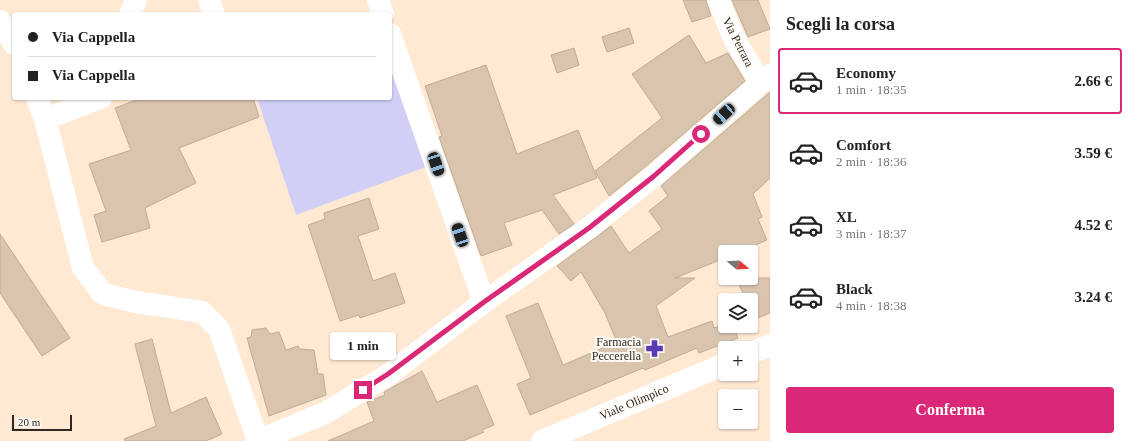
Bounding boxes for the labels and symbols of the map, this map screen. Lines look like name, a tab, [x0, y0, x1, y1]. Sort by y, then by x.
street label: Via Petrara	[720, 15, 757, 70]
car	[711, 102, 737, 126]
route start	[692, 125, 710, 143]
car	[426, 151, 446, 177]
car	[450, 222, 470, 248]
north arrow	[718, 245, 758, 285]
callout: 1 min	[330, 332, 396, 360]
place label: Farmacia Peccerella	[592, 335, 642, 363]
pharmacy icon: Farmacia Peccerella	[644, 339, 664, 359]
route end	[354, 381, 372, 399]
street label: Viale Olimpico	[597, 381, 671, 423]
scale bar	[12, 413, 72, 432]

